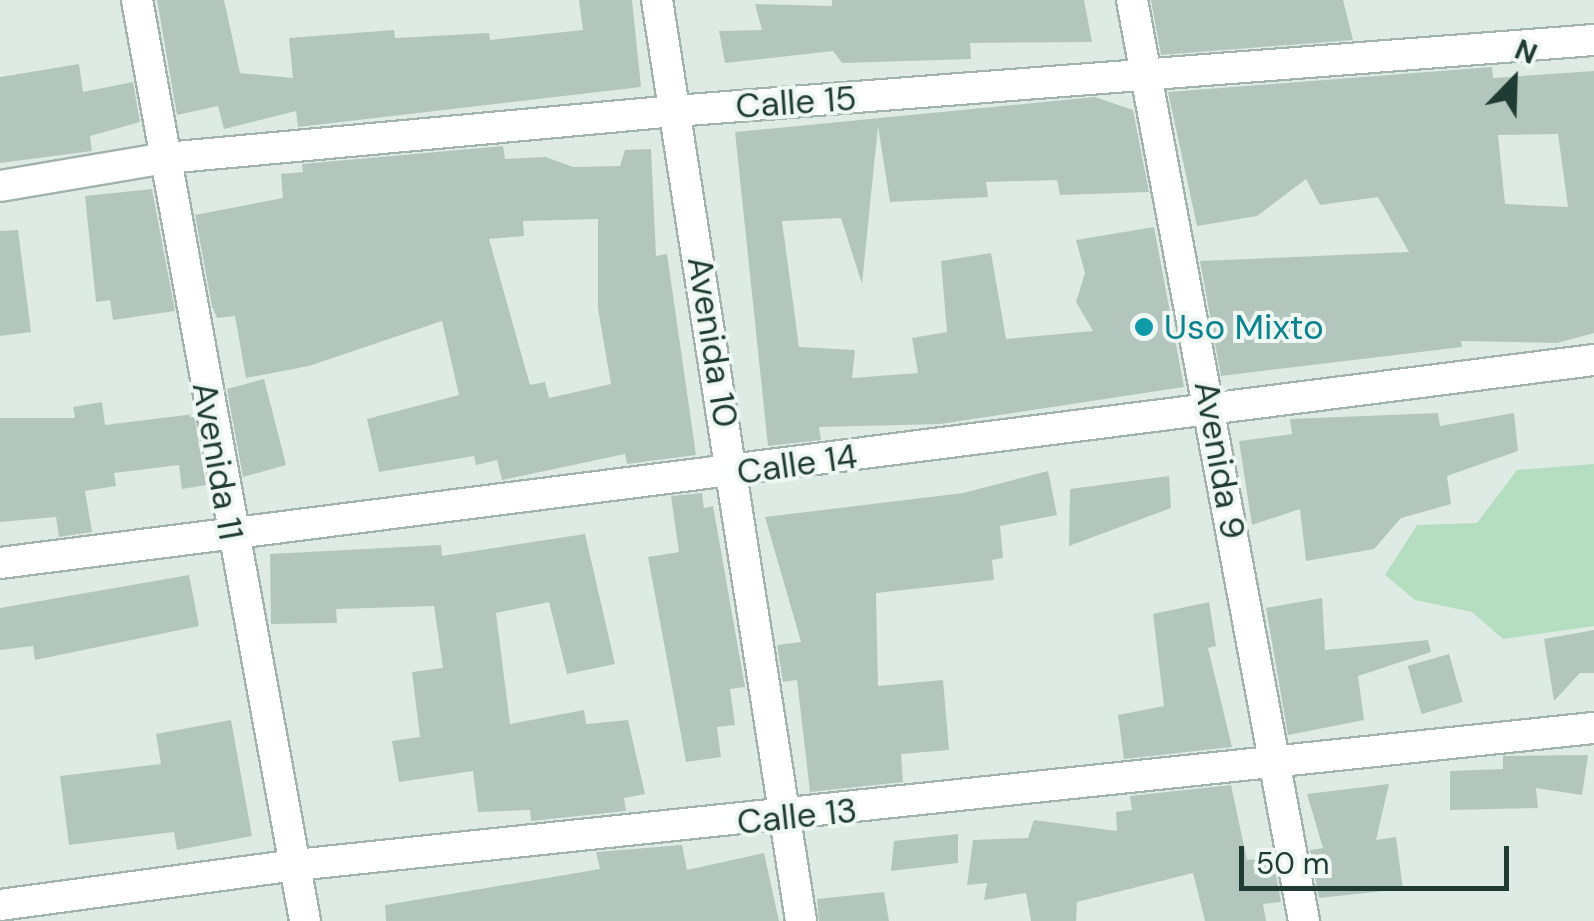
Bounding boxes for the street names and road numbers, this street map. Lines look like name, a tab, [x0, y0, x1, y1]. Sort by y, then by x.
street label: Calle 15	[734, 77, 858, 127]
street label: Avenida 10	[679, 254, 747, 430]
street label: Avenida 9	[1185, 378, 1255, 542]
street label: Avenida 11	[183, 379, 253, 543]
street label: Calle 14	[734, 435, 860, 493]
street label: Calle 13	[735, 789, 859, 843]

